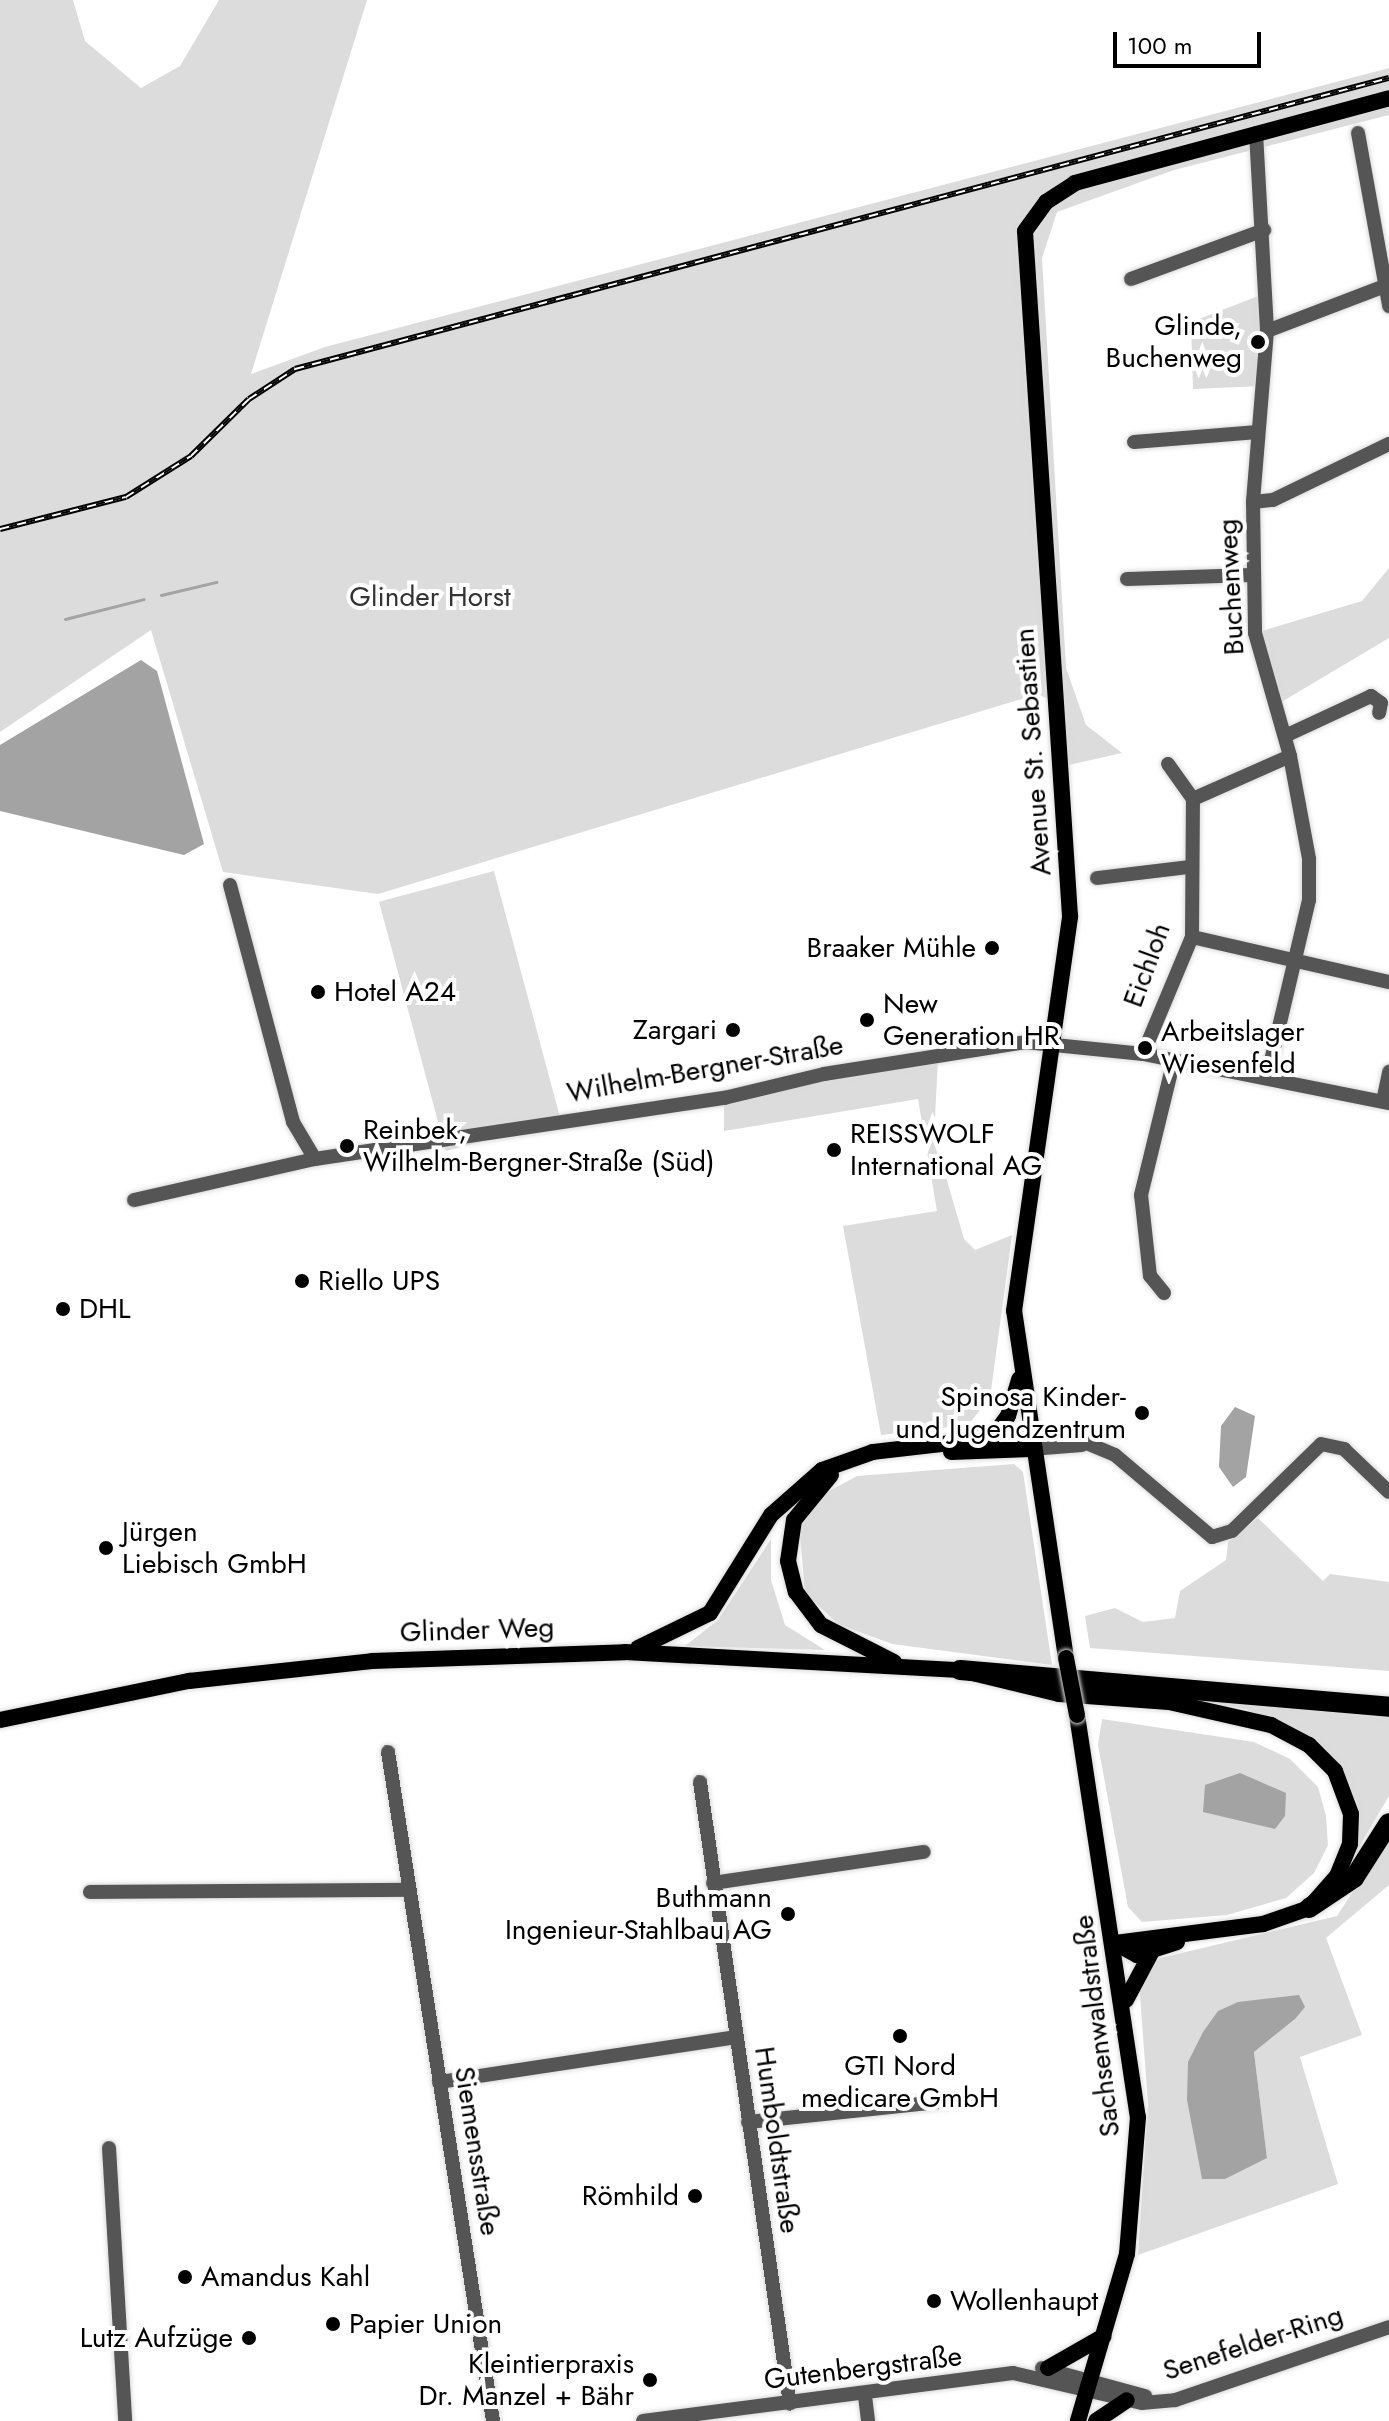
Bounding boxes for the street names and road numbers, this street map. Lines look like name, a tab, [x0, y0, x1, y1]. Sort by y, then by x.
street label: Buchenweg	[1211, 518, 1251, 656]
street label: Avenue St. Sebastien	[1008, 627, 1058, 877]
street label: Eichloh	[1116, 918, 1178, 1012]
street label: Wilhelm-Bergner-Straße	[564, 1028, 846, 1110]
street label: Glinder Weg	[399, 1611, 555, 1649]
street label: Sachsenwaldstraße	[1067, 1913, 1127, 2139]
street label: Humboldtstraße	[747, 2044, 807, 2236]
street label: Siemensstraße	[447, 2064, 507, 2238]
street label: Senefelder-Ring	[1159, 2298, 1347, 2388]
street label: Gutenbergstraße	[762, 2339, 964, 2397]

